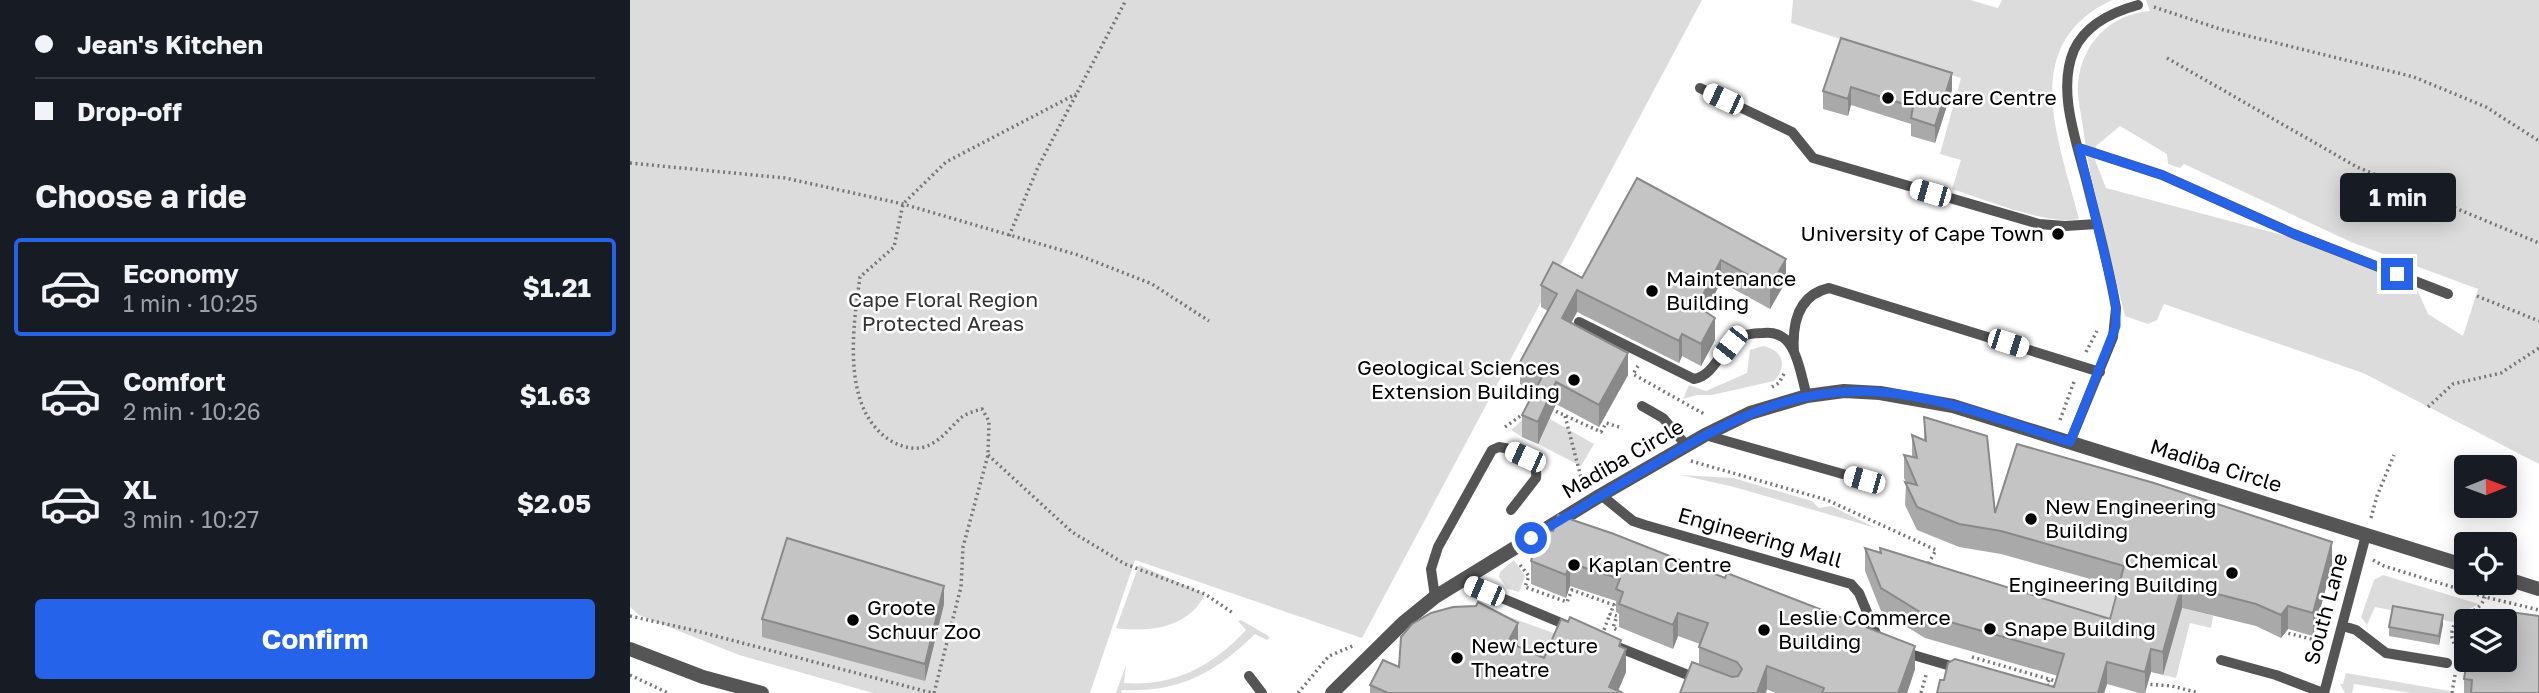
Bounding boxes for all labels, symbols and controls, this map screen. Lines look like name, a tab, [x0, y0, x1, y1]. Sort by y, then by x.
text: Jean's Kitchen	[77, 29, 263, 60]
car	[1700, 81, 1747, 117]
place label: Educare Centre	[1902, 84, 2057, 110]
marker: Educare Centre	[1880, 90, 1896, 106]
text: Drop-off	[77, 96, 182, 127]
callout: 1 min	[2339, 173, 2455, 222]
text: Choose a ride	[35, 177, 247, 215]
car	[1907, 177, 1954, 209]
text: 1 min	[2369, 183, 2427, 211]
place label: University of Cape Town	[1801, 220, 2044, 246]
marker: University of Cape Town	[2050, 226, 2066, 242]
icon: car	[39, 256, 102, 319]
text: Economy	[123, 258, 239, 289]
route end	[2381, 258, 2413, 290]
place label: Maintenance Building	[1666, 265, 1796, 315]
text: $1.21	[523, 272, 591, 303]
marker: Maintenance Building	[1644, 283, 1660, 299]
park label: Cape Floral Region Protected Areas	[848, 286, 1038, 336]
text: 1 min · 10:25	[123, 289, 258, 317]
car	[1709, 322, 1752, 368]
car	[1985, 327, 2032, 359]
place label: Geological Sciences Extension Building	[1357, 354, 1560, 404]
icon: car	[39, 364, 102, 427]
text: Comfort	[123, 366, 226, 397]
marker: Geological Sciences Extension Building	[1566, 372, 1582, 388]
text: $1.63	[519, 380, 591, 411]
text: 2 min · 10:26	[123, 397, 261, 425]
street label: Madiba Circle	[1557, 413, 1688, 504]
street label: Madiba Circle	[2147, 433, 2285, 497]
car	[1502, 439, 1549, 475]
north arrow	[2454, 455, 2516, 518]
map controls	[2454, 455, 2517, 672]
car	[1841, 464, 1888, 496]
icon: car	[39, 472, 102, 535]
text: XL	[123, 474, 157, 505]
text: $2.05	[517, 488, 591, 519]
place label: New Engineering Building	[2045, 493, 2216, 543]
street label: Engineering Mall	[1675, 501, 1845, 573]
text: 3 min · 10:27	[123, 505, 259, 533]
marker: New Engineering Building	[2023, 511, 2039, 527]
route start	[1515, 522, 1547, 554]
button: locate	[2454, 532, 2517, 595]
place label: Chemical Engineering Building	[2008, 547, 2218, 597]
street label: South Lane	[2298, 550, 2352, 667]
place label: Kaplan Centre	[1588, 551, 1732, 577]
marker: Kaplan Centre	[1566, 557, 1582, 573]
marker: Chemical Engineering Building	[2224, 565, 2240, 581]
car	[1461, 573, 1508, 609]
place label: Groote Schuur Zoo	[867, 594, 981, 644]
button: Confirm	[35, 599, 595, 679]
place label: Leslie Commerce Building	[1778, 604, 1951, 654]
button: layers	[2454, 609, 2517, 672]
marker: Groote Schuur Zoo	[845, 612, 861, 628]
place label: Snape Building	[2004, 615, 2156, 641]
marker: Snape Building	[1982, 621, 1998, 637]
marker: Leslie Commerce Building	[1756, 622, 1772, 638]
place label: New Lecture Theatre	[1471, 632, 1598, 682]
marker: New Lecture Theatre	[1449, 650, 1465, 666]

